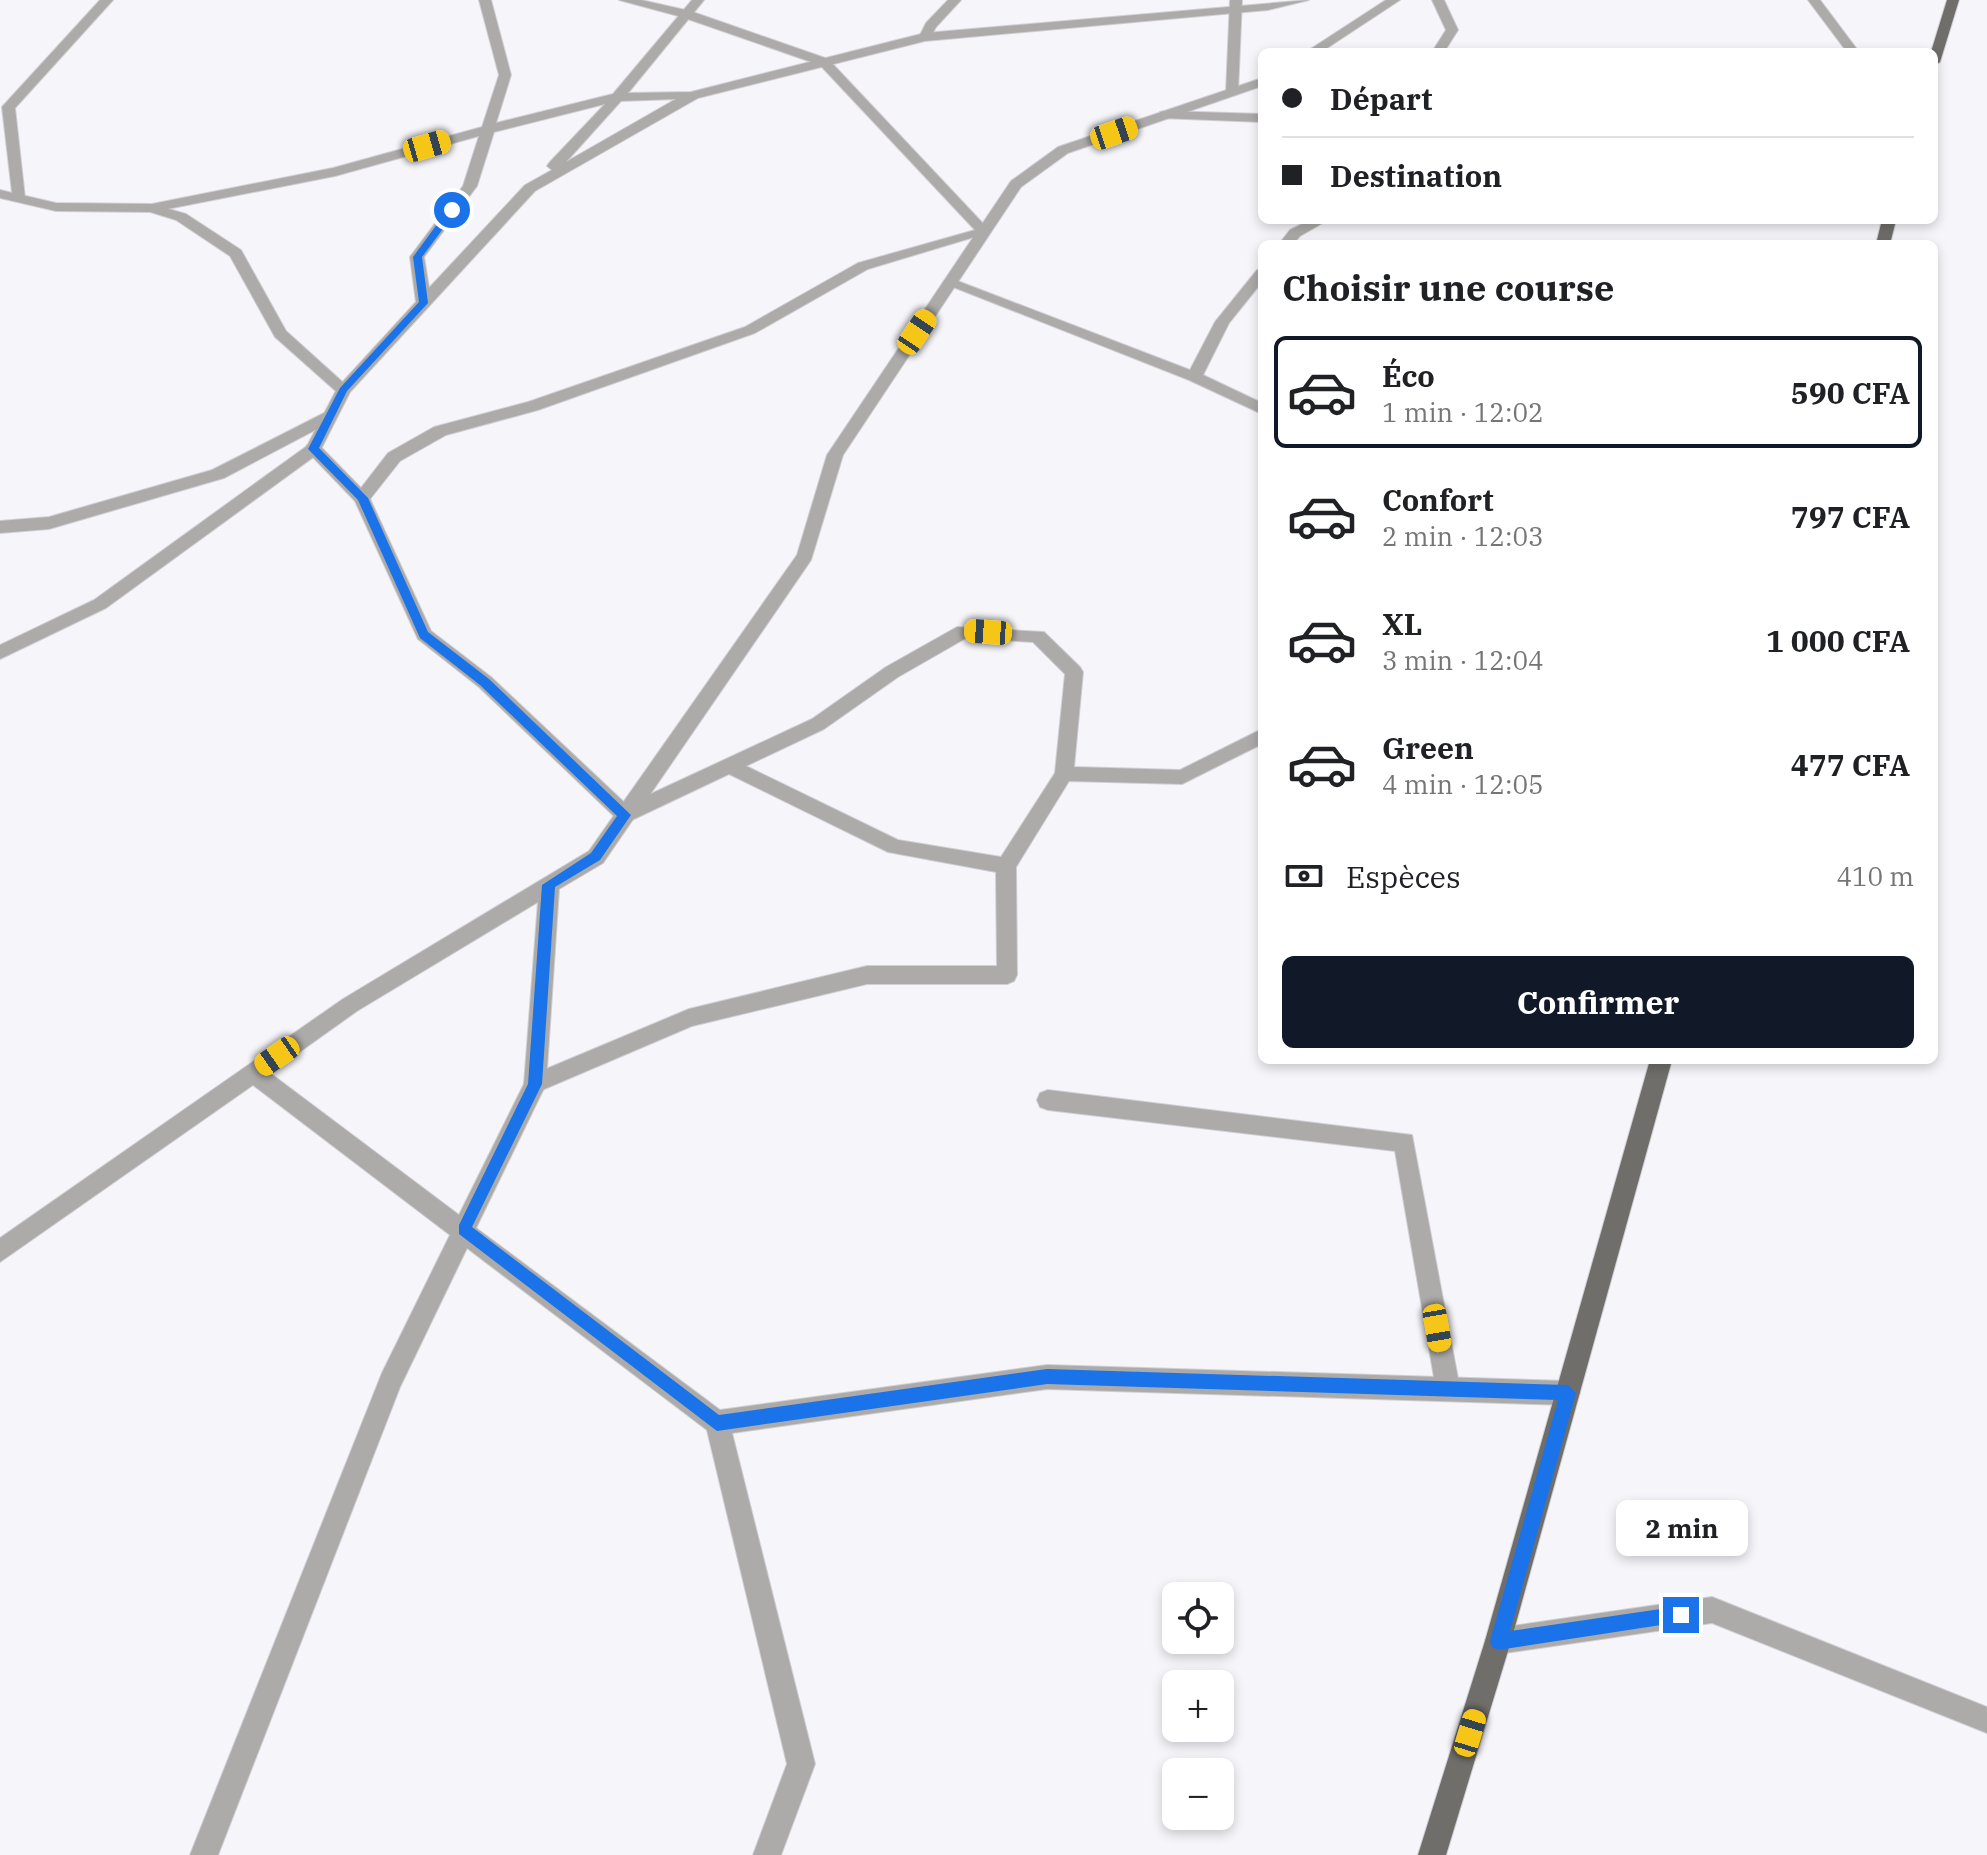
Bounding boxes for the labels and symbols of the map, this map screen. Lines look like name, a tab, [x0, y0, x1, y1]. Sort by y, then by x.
car	[1087, 114, 1141, 152]
car	[401, 128, 453, 164]
route start	[434, 192, 470, 228]
car	[894, 305, 940, 359]
car	[963, 618, 1013, 646]
car	[250, 1032, 304, 1080]
car	[1421, 1302, 1453, 1354]
callout: 2 min	[1615, 1499, 1747, 1555]
route end	[1663, 1597, 1699, 1633]
car	[1452, 1707, 1488, 1759]

